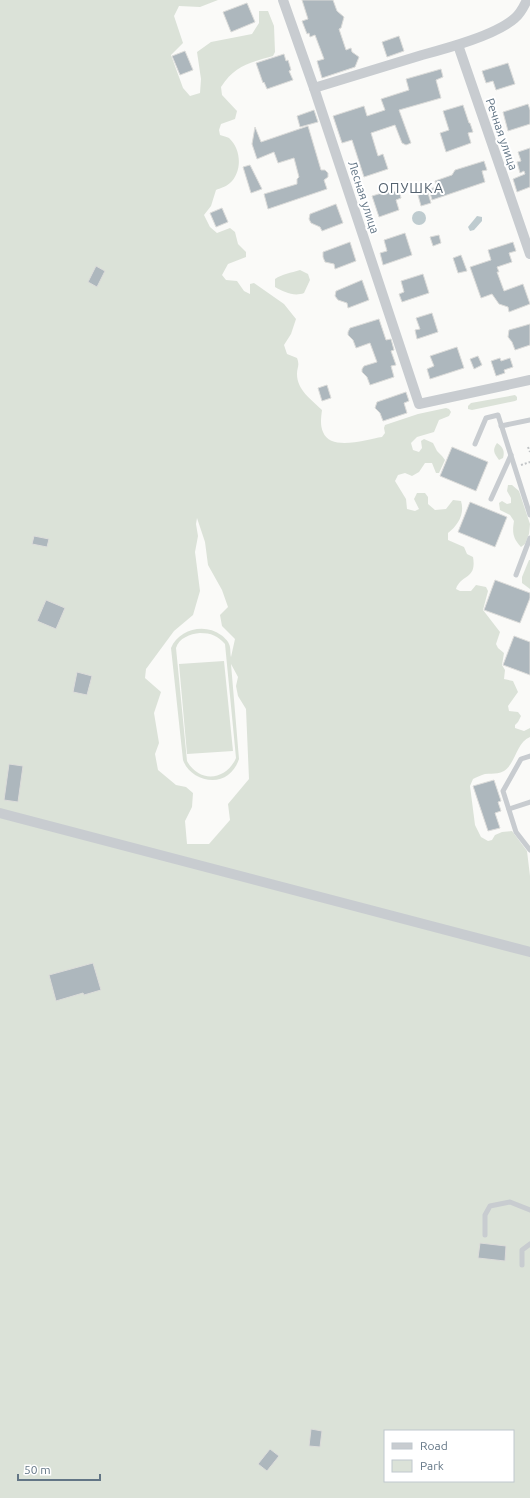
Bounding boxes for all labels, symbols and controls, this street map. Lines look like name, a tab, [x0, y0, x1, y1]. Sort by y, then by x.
street label: Речная улица	[484, 96, 520, 172]
street label: Лесная улица	[346, 159, 382, 235]
district label: ОПУШКА	[378, 180, 444, 196]
legend	[384, 1430, 514, 1482]
text: Road	[420, 1439, 448, 1452]
scale bar	[18, 1456, 100, 1482]
text: Park	[420, 1459, 444, 1472]
text: 50 m	[24, 1463, 51, 1476]

